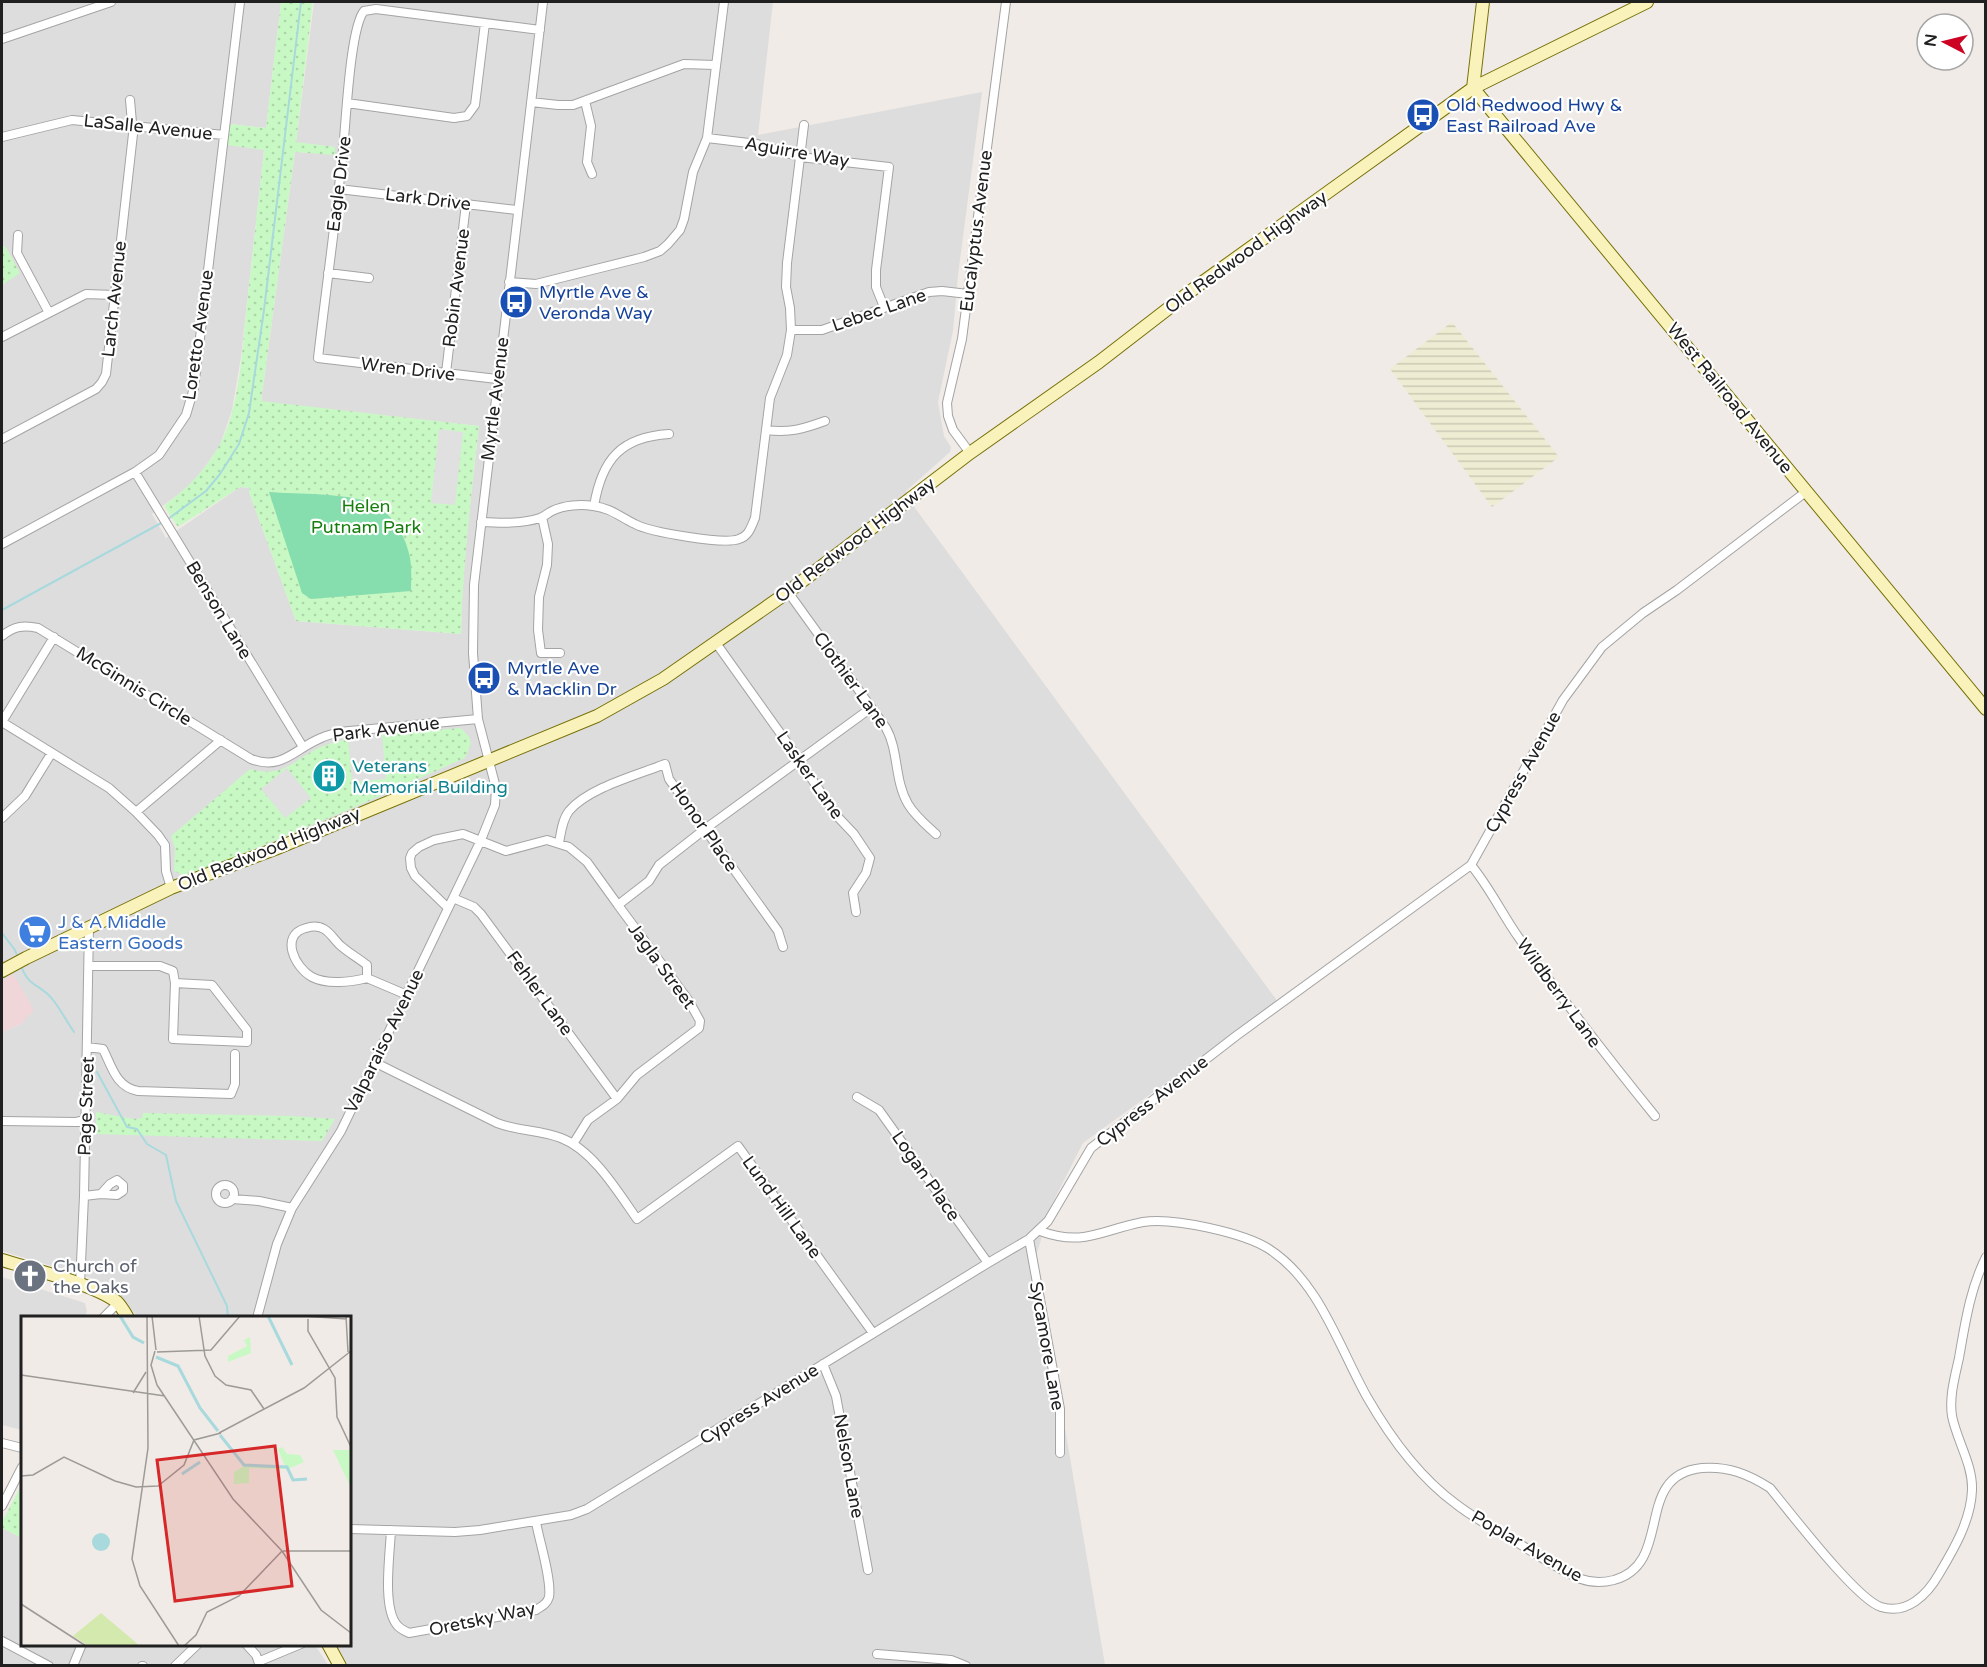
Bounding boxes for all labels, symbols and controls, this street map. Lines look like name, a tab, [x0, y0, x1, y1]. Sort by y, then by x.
north arrow	[1915, 12, 1975, 72]
text: N	[1920, 33, 1942, 48]
place label: Old Redwood Hwy & East Railroad Ave	[1446, 94, 1623, 137]
bus stop icon: Old Redwood Hwy & East Railroad Ave	[1405, 97, 1441, 133]
street label: LaSalle Avenue	[82, 109, 214, 145]
street label: Aguirre Way	[743, 132, 851, 172]
street label: Eagle Drive	[322, 135, 356, 233]
street label: Eucalyptus Avenue	[955, 149, 997, 313]
street label: Lark Drive	[384, 183, 472, 215]
street label: Old Redwood Highway	[1161, 186, 1332, 318]
street label: Robin Avenue	[438, 227, 474, 349]
street label: Larch Avenue	[97, 240, 131, 358]
street label: Loretto Avenue	[178, 268, 218, 402]
place label: Myrtle Ave & Veronda Way	[539, 281, 653, 324]
bus stop icon: Myrtle Ave & Veronda Way	[498, 284, 534, 320]
street label: Lebec Lane	[829, 284, 929, 336]
street label: West Railroad Avenue	[1662, 318, 1798, 478]
street label: Myrtle Avenue	[476, 336, 514, 462]
street label: Wren Drive	[360, 352, 456, 386]
street label: Old Redwood Highway	[770, 472, 940, 608]
park label: Helen Putnam Park	[311, 495, 421, 538]
street label: Benson Lane	[181, 557, 257, 663]
street label: Clothier Lane	[809, 628, 893, 732]
street label: McGinnis Circle	[72, 642, 196, 730]
place label: Myrtle Ave & Macklin Dr	[507, 657, 617, 700]
bus stop icon: Myrtle Ave & Macklin Dr	[466, 660, 502, 696]
street label: Cypress Avenue	[1480, 707, 1566, 837]
street label: Park Avenue	[331, 712, 441, 746]
street label: Lasker Lane	[772, 727, 848, 823]
place label: Veterans Memorial Building	[352, 755, 508, 798]
building icon: Veterans Memorial Building	[311, 758, 347, 794]
street label: Honor Place	[665, 778, 743, 876]
street label: Old Redwood Highway	[174, 802, 364, 896]
place label: J & A Middle Eastern Goods	[58, 911, 183, 954]
supermarket icon: J & A Middle Eastern Goods	[17, 914, 53, 950]
street label: Jagla Street	[624, 919, 701, 1013]
street label: Wildberry Lane	[1512, 934, 1606, 1052]
street label: Fehler Lane	[502, 946, 578, 1040]
street label: Valparaiso Avenue	[340, 965, 428, 1117]
street label: Cypress Avenue	[1092, 1051, 1212, 1151]
street label: Page Street	[73, 1056, 99, 1156]
street label: Logan Place	[887, 1127, 965, 1225]
street label: Lund Hill Lane	[737, 1151, 827, 1263]
place label: Church of the Oaks	[53, 1255, 137, 1298]
church icon: Church of the Oaks	[12, 1258, 48, 1294]
street label: Sycamore Lane	[1025, 1280, 1069, 1412]
inset map	[21, 1316, 351, 1646]
street label: Cypress Avenue	[696, 1359, 822, 1449]
street label: Nelson Lane	[829, 1412, 869, 1520]
street label: Poplar Avenue	[1467, 1505, 1587, 1587]
street label: Oretsky Way	[427, 1597, 537, 1641]

